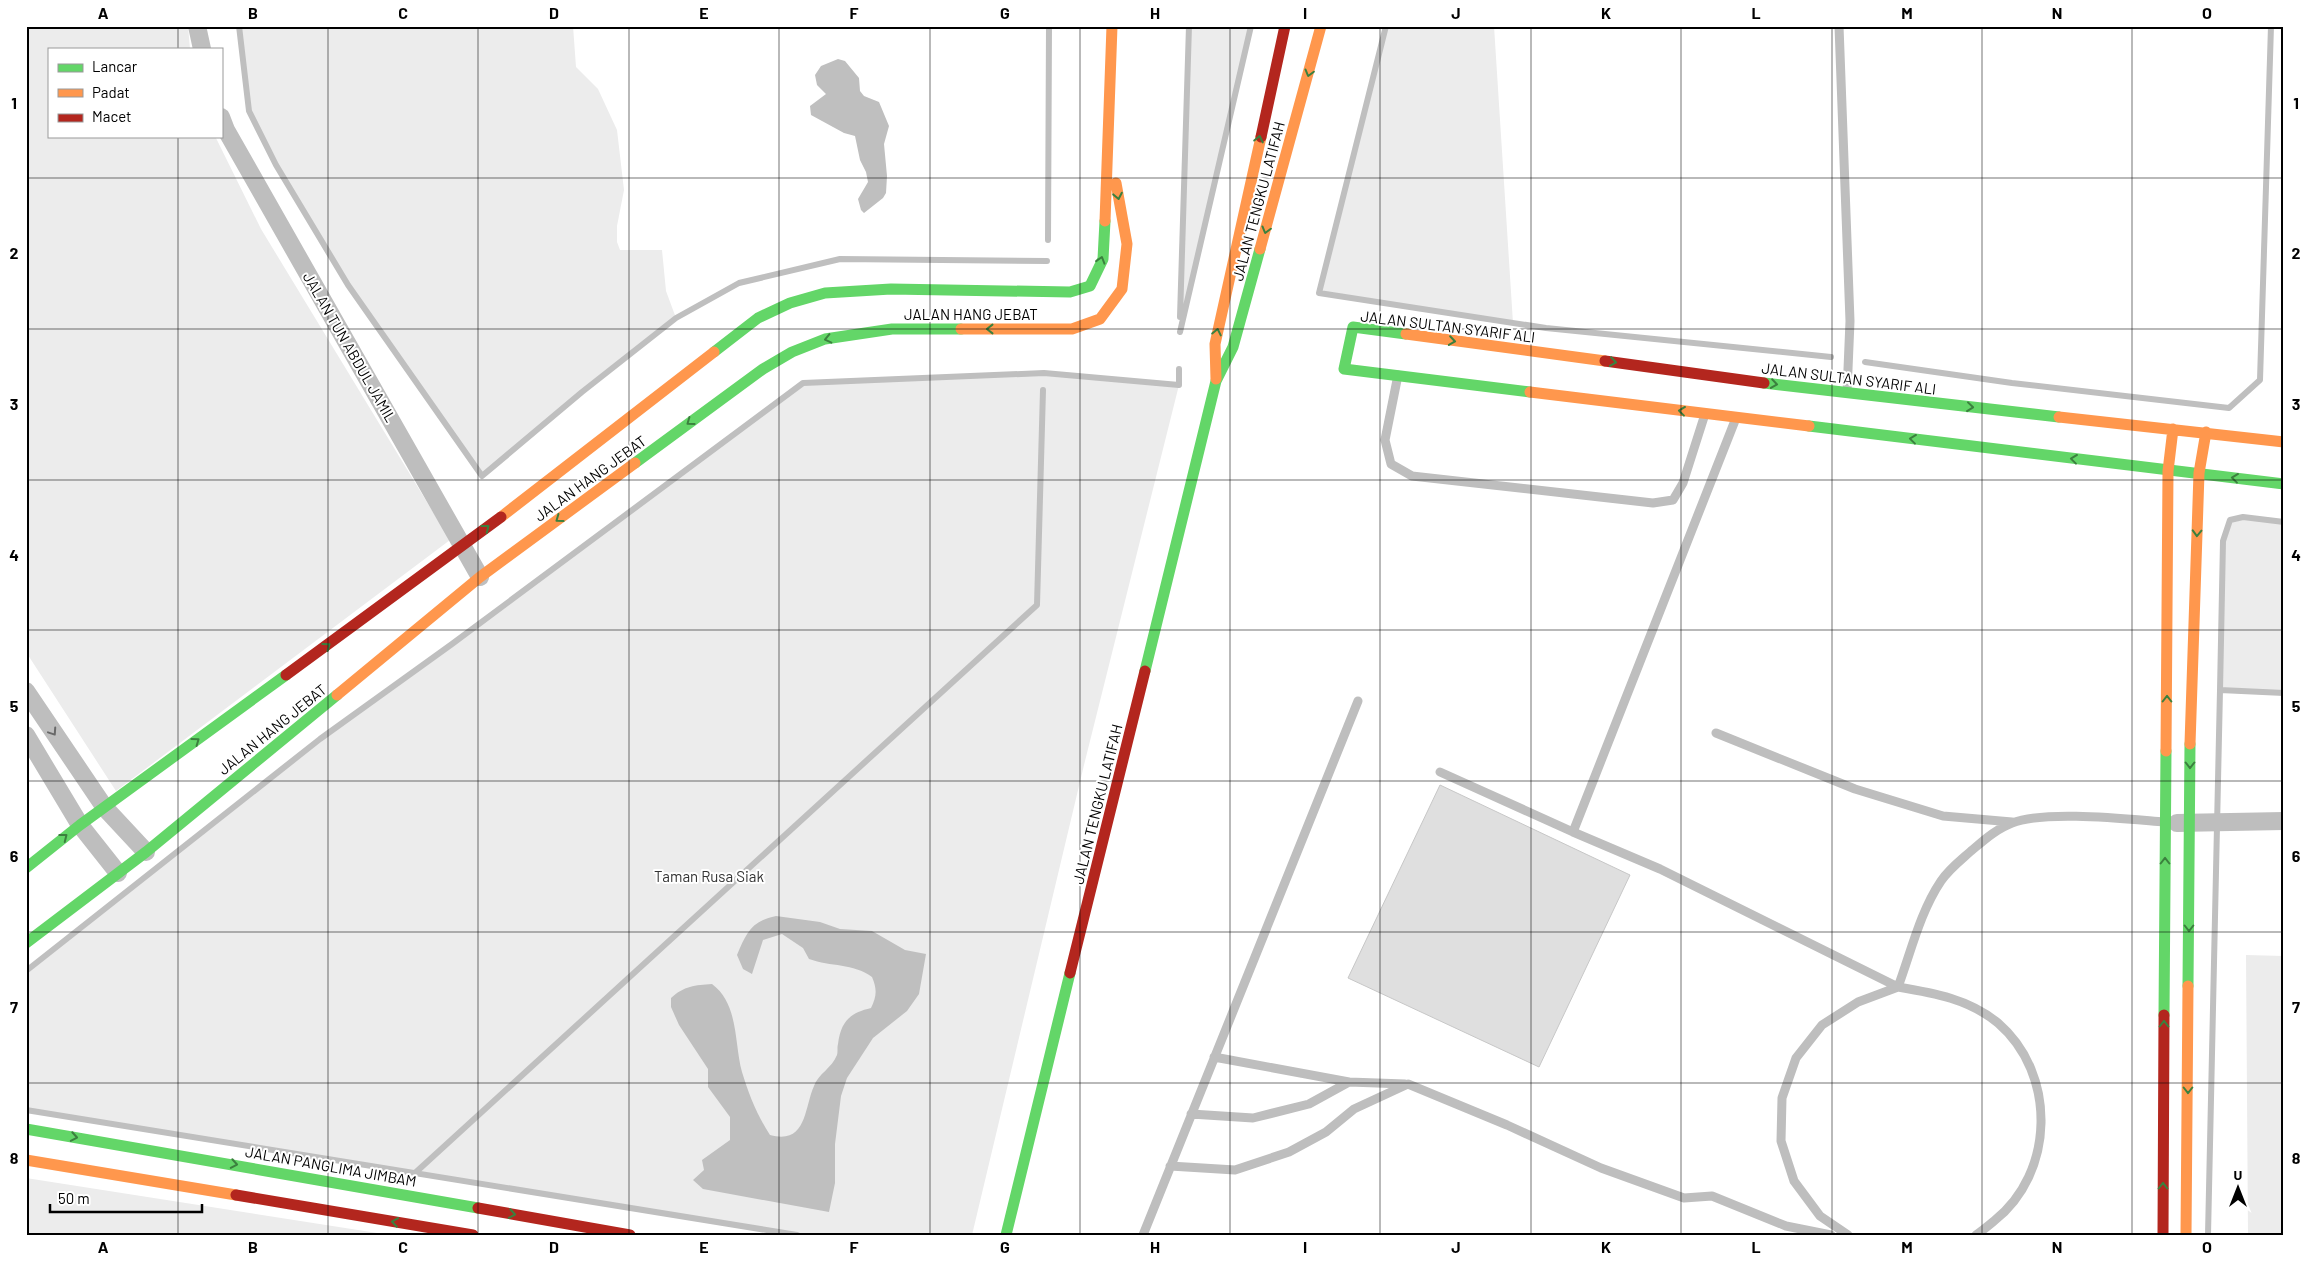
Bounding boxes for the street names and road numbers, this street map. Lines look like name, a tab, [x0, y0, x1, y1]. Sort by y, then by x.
street label: JALAN TENGKU LATIFAH	[1228, 119, 1288, 283]
street label: JALAN TUN ABDUL JAMIL	[300, 269, 400, 425]
street label: JALAN HANG JEBAT	[904, 305, 1038, 323]
street label: JALAN SULTAN SYARIF ALI	[1360, 306, 1536, 346]
street label: JALAN SULTAN SYARIF ALI	[1761, 358, 1937, 398]
street label: JALAN HANG JEBAT	[531, 431, 649, 525]
street label: JALAN HANG JEBAT	[214, 680, 330, 778]
street label: JALAN TENGKU LATIFAH	[1068, 722, 1126, 886]
street label: JALAN PANGLIMA JIMBAM	[244, 1142, 418, 1190]

